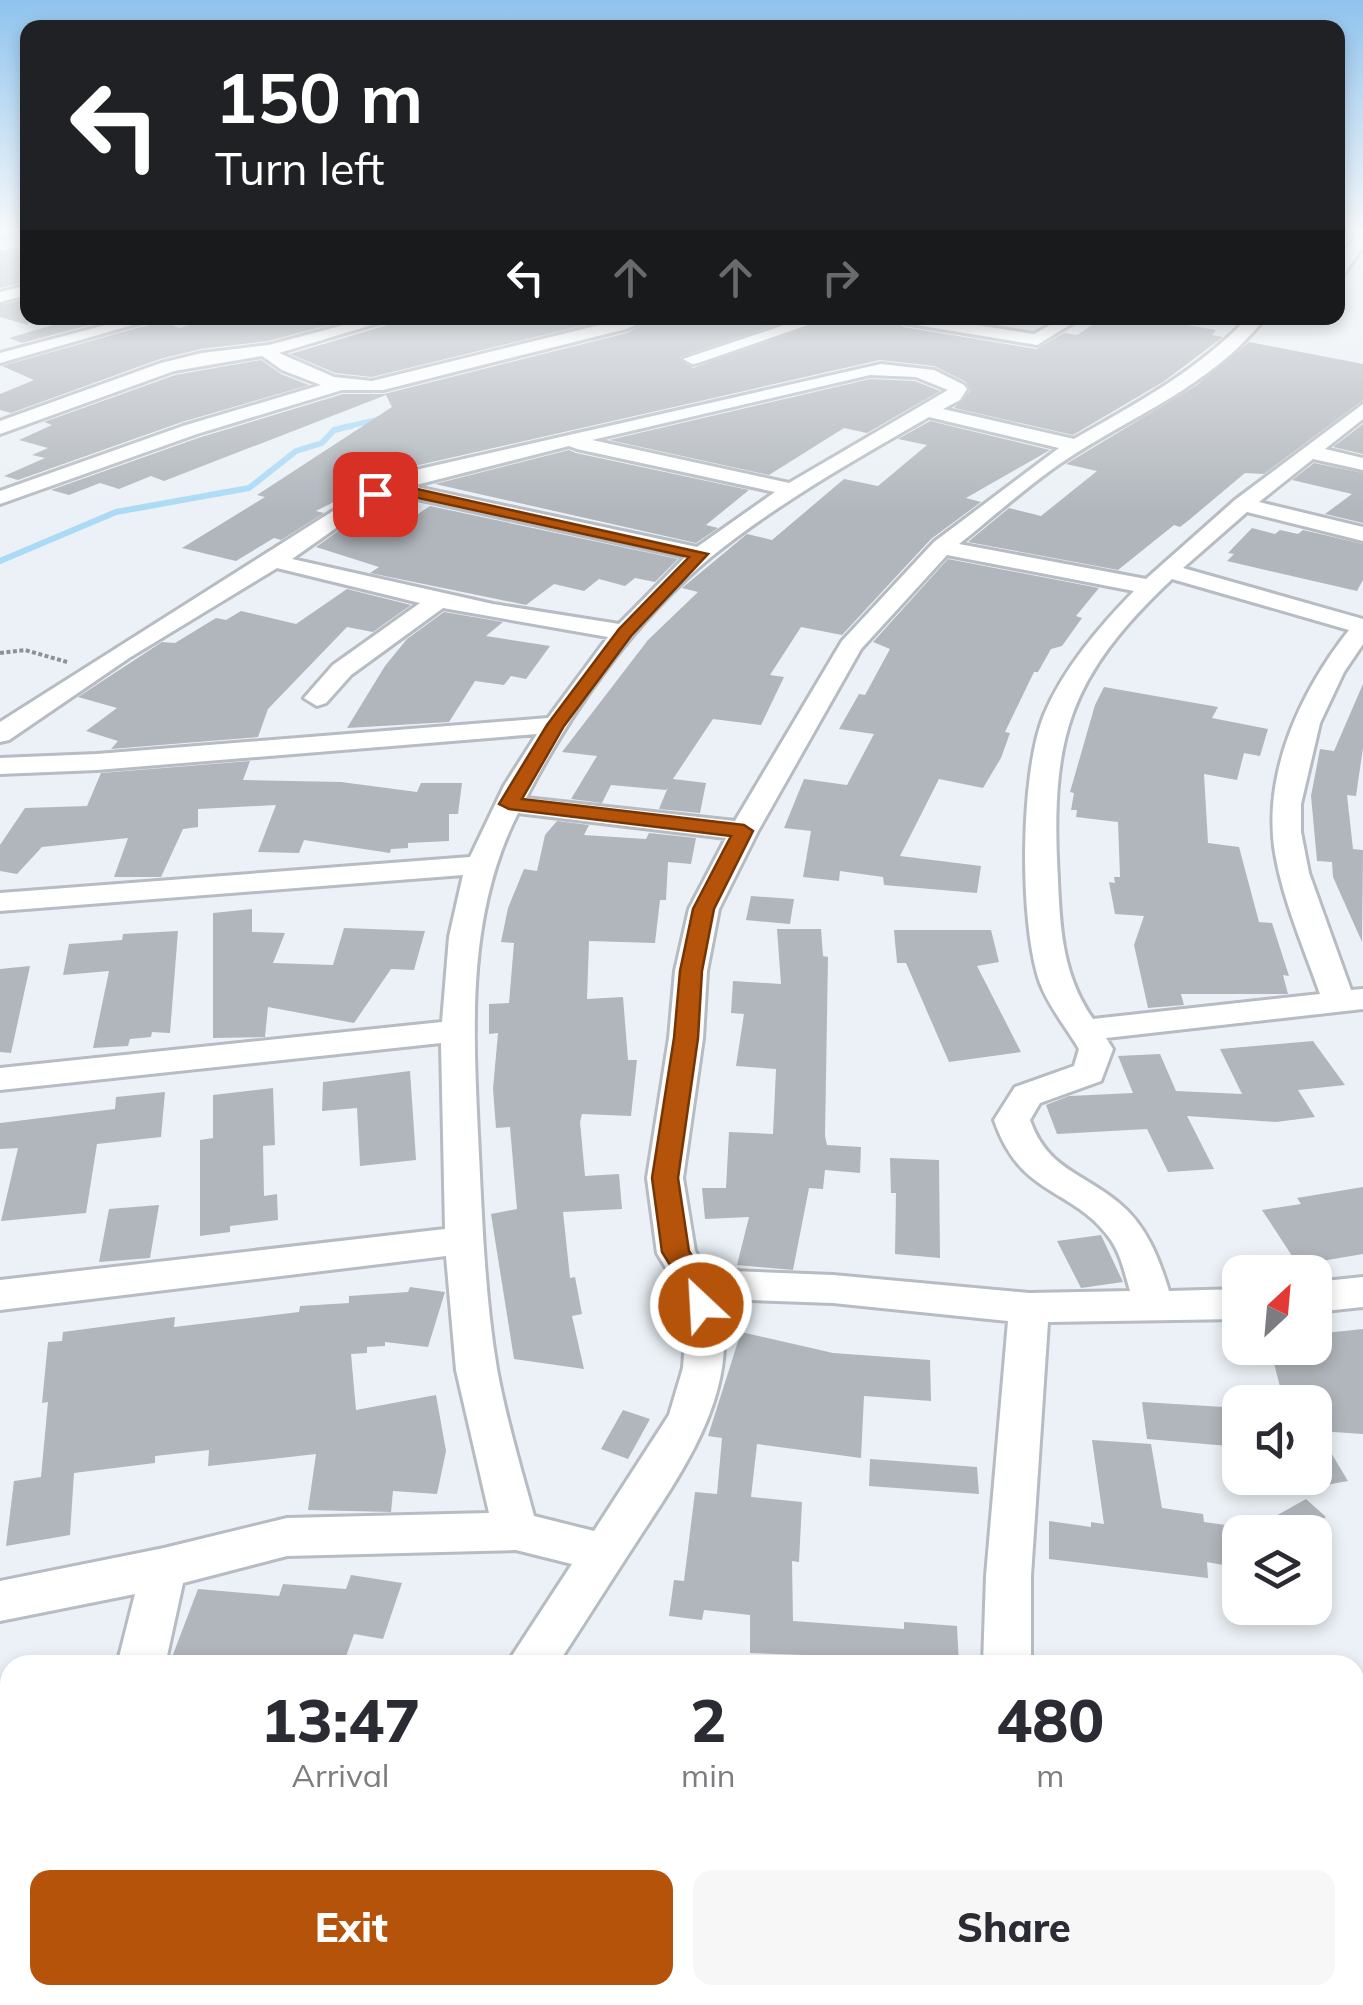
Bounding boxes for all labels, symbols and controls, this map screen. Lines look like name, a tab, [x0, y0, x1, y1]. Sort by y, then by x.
text: 150 m	[215, 53, 423, 141]
icon: left	[50, 60, 180, 190]
text: Turn left	[215, 140, 384, 196]
icon: left	[498, 250, 553, 305]
icon: ahead	[603, 250, 658, 305]
icon: ahead	[708, 250, 763, 305]
icon: right	[813, 250, 868, 305]
pin	[333, 452, 418, 537]
icon: arrive	[348, 467, 403, 522]
position arrow	[649, 1253, 753, 1357]
north arrow	[1222, 1255, 1332, 1365]
map controls	[1222, 1255, 1332, 1625]
button: sound	[1222, 1385, 1332, 1495]
button: layers	[1222, 1515, 1332, 1625]
text: 13:47	[261, 1682, 420, 1757]
text: 2	[690, 1682, 726, 1757]
text: 480	[996, 1682, 1104, 1757]
text: Arrival	[292, 1755, 389, 1795]
text: min	[681, 1755, 736, 1795]
text: m	[1036, 1755, 1064, 1795]
button: Exit	[30, 1870, 673, 1985]
button: Share	[693, 1870, 1335, 1985]

